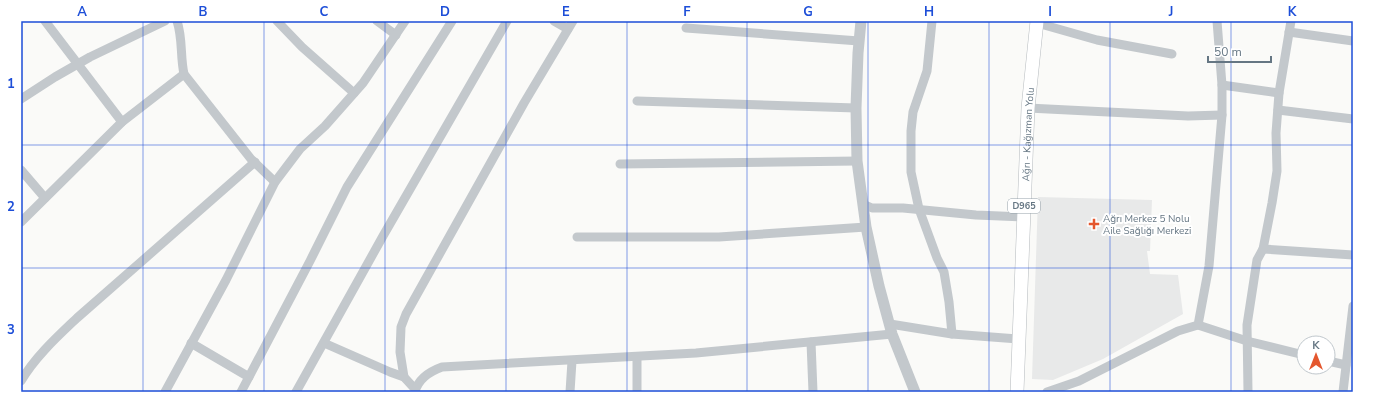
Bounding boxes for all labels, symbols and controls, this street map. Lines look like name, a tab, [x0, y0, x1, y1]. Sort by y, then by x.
text: A	[77, 3, 87, 21]
text: B	[199, 3, 208, 21]
text: C	[320, 3, 329, 21]
text: D	[440, 3, 450, 21]
text: E	[562, 3, 570, 21]
text: F	[683, 3, 691, 21]
text: G	[803, 3, 813, 21]
text: H	[924, 3, 934, 21]
text: I	[1048, 3, 1052, 21]
text: J	[1168, 3, 1173, 21]
text: K	[1288, 3, 1297, 21]
scale bar	[1208, 38, 1271, 64]
text: 50 m	[1214, 44, 1242, 60]
text: 1	[7, 75, 15, 93]
street label: Ağrı - Kağızman Yolu	[1019, 87, 1038, 182]
text: 2	[7, 198, 15, 216]
road number: D965	[1008, 199, 1040, 213]
place label: Ağrı Merkez 5 Nolu Aile Sağlığı Merkezi	[1103, 212, 1191, 238]
marker: Ağrı Merkez 5 Nolu Aile Sağlığı Merkezi	[1088, 218, 1100, 230]
text: 3	[7, 321, 15, 339]
north arrow	[1296, 335, 1336, 375]
text: K	[1312, 338, 1320, 353]

